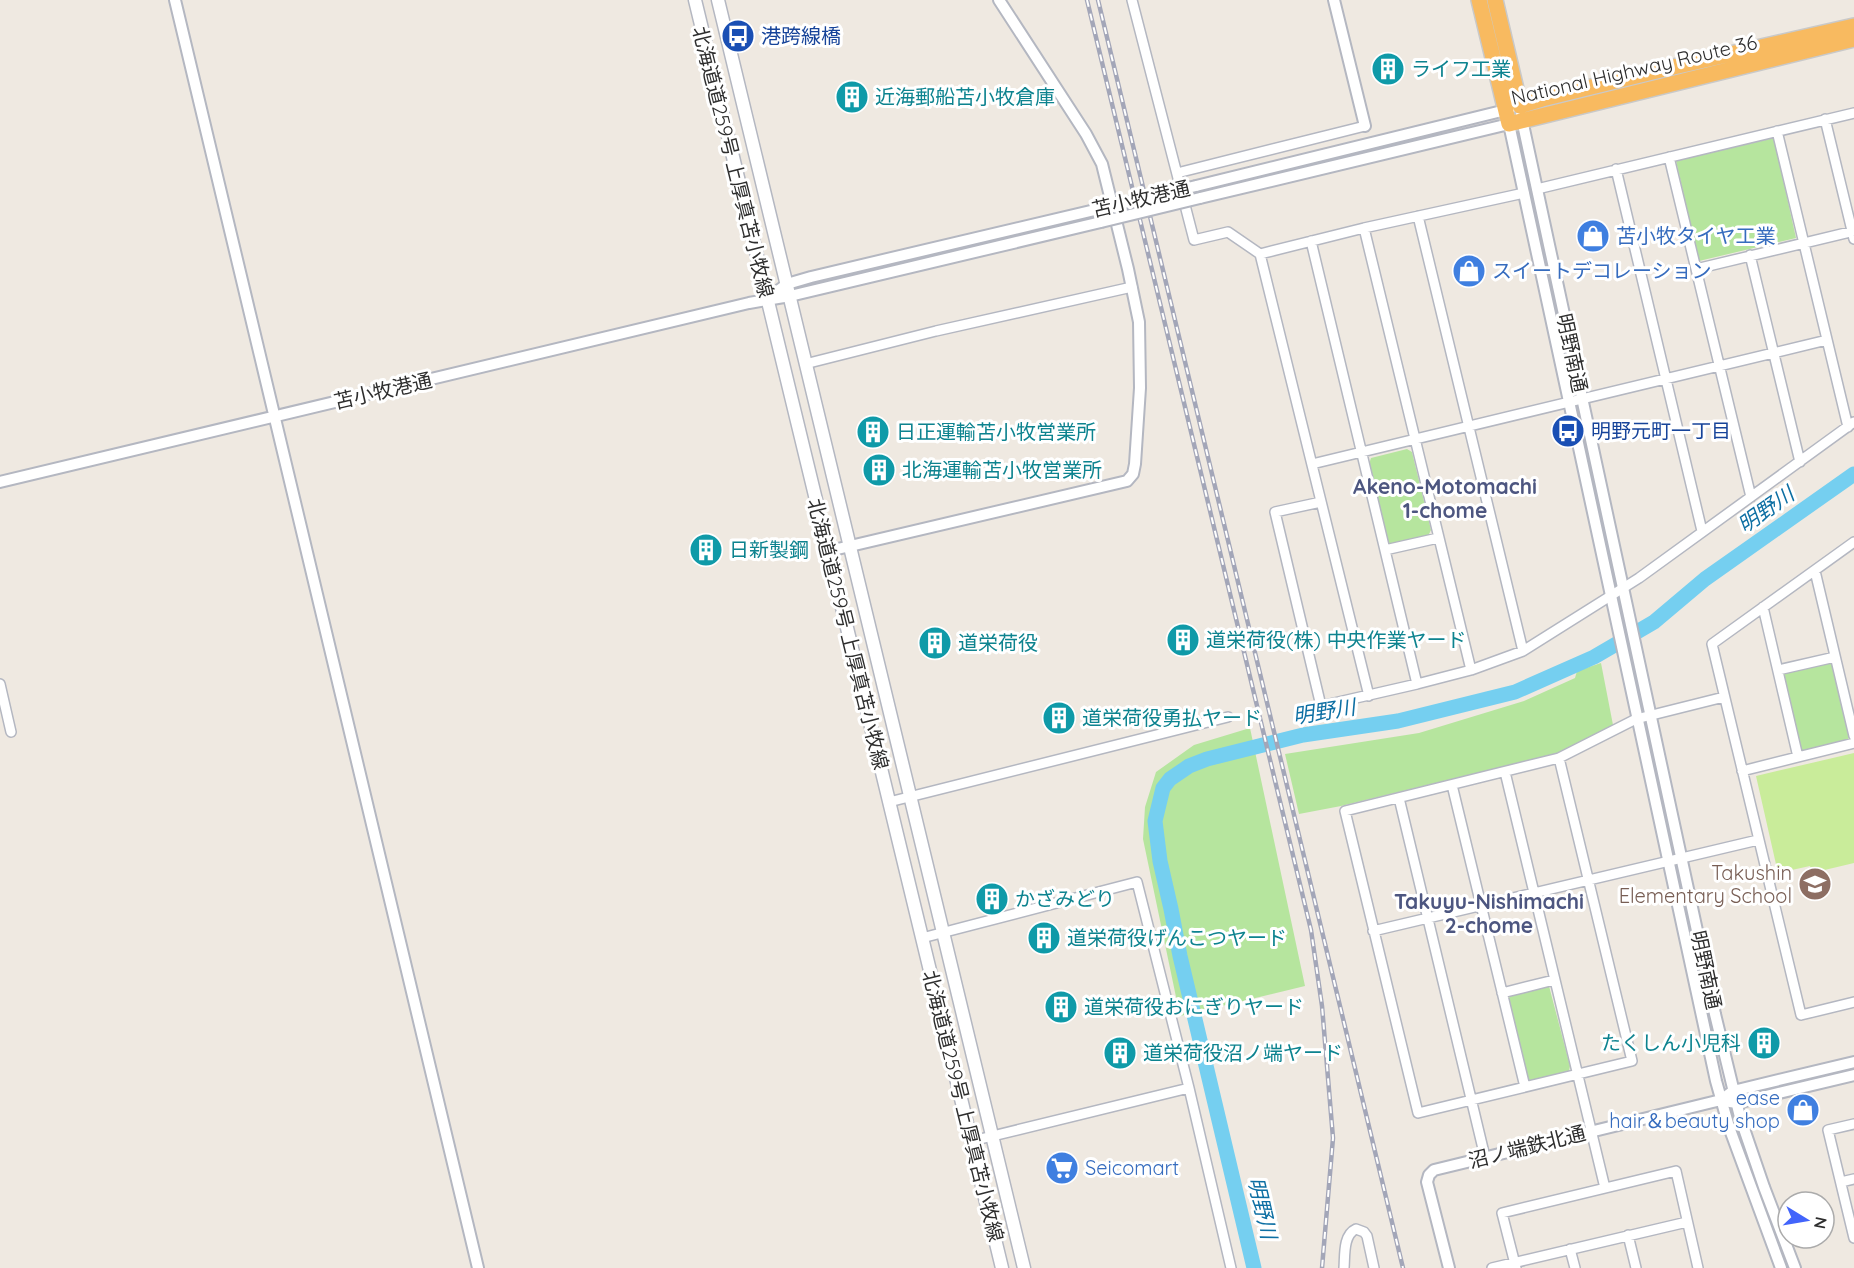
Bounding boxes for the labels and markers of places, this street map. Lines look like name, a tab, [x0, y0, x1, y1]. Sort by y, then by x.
bus stop icon: 港跨線橋	[720, 18, 756, 54]
place label: 港跨線橋	[761, 23, 841, 48]
building icon: ライフ工業	[1370, 51, 1406, 87]
place label: ライフ工業	[1411, 56, 1511, 81]
building icon: 近海郵船苫小牧倉庫	[834, 79, 870, 115]
place label: 近海郵船苫小牧倉庫	[875, 84, 1055, 109]
shop icon: 苫小牧タイヤ工業	[1575, 218, 1611, 254]
place label: 苫小牧タイヤ工業	[1616, 223, 1775, 248]
shop icon: スイートデコレーション	[1451, 253, 1487, 289]
place label: スイートデコレーション	[1492, 258, 1712, 283]
bus stop icon: 明野元町一丁目	[1550, 413, 1586, 449]
building icon: 日正運輸苫小牧営業所	[855, 414, 891, 450]
place label: 明野元町一丁目	[1591, 418, 1731, 443]
place label: 日正運輸苫小牧営業所	[896, 419, 1096, 444]
building icon: 北海運輸苫小牧営業所	[861, 452, 897, 488]
place label: 北海運輸苫小牧営業所	[902, 457, 1102, 482]
building icon: 日新製鋼	[688, 532, 724, 568]
place label: 日新製鋼	[729, 537, 809, 562]
building icon: 道栄荷役(株) 中央作業ヤード	[1165, 622, 1201, 658]
building icon: 道栄荷役	[917, 625, 953, 661]
place label: 道栄荷役(株) 中央作業ヤード	[1206, 627, 1466, 652]
place label: 道栄荷役	[958, 630, 1038, 655]
building icon: 道栄荷役勇払ヤード	[1041, 700, 1077, 736]
place label: 道栄荷役勇払ヤード	[1082, 705, 1262, 730]
place label: Takushin Elementary School	[1619, 860, 1792, 908]
school or university icon: Takushin Elementary School	[1797, 866, 1833, 902]
building icon: かざみどり	[974, 881, 1010, 917]
place label: かざみどり	[1015, 886, 1115, 911]
building icon: 道栄荷役げんこつヤード	[1026, 920, 1062, 956]
place label: 道栄荷役げんこつヤード	[1067, 925, 1287, 950]
building icon: 道栄荷役おにぎりヤード	[1043, 989, 1079, 1025]
place label: 道栄荷役おにぎりヤード	[1084, 994, 1304, 1019]
building icon: たくしん小児科	[1746, 1025, 1782, 1061]
place label: たくしん小児科	[1601, 1030, 1741, 1055]
building icon: 道栄荷役沼ノ端ヤード	[1102, 1035, 1138, 1071]
place label: 道栄荷役沼ノ端ヤード	[1143, 1040, 1343, 1065]
place label: ease hair＆beauty shop	[1609, 1085, 1780, 1133]
shop icon: ease hair＆beauty shop	[1785, 1092, 1821, 1128]
supermarket icon: Seicomart	[1044, 1150, 1080, 1186]
place label: Seicomart	[1085, 1155, 1179, 1180]

